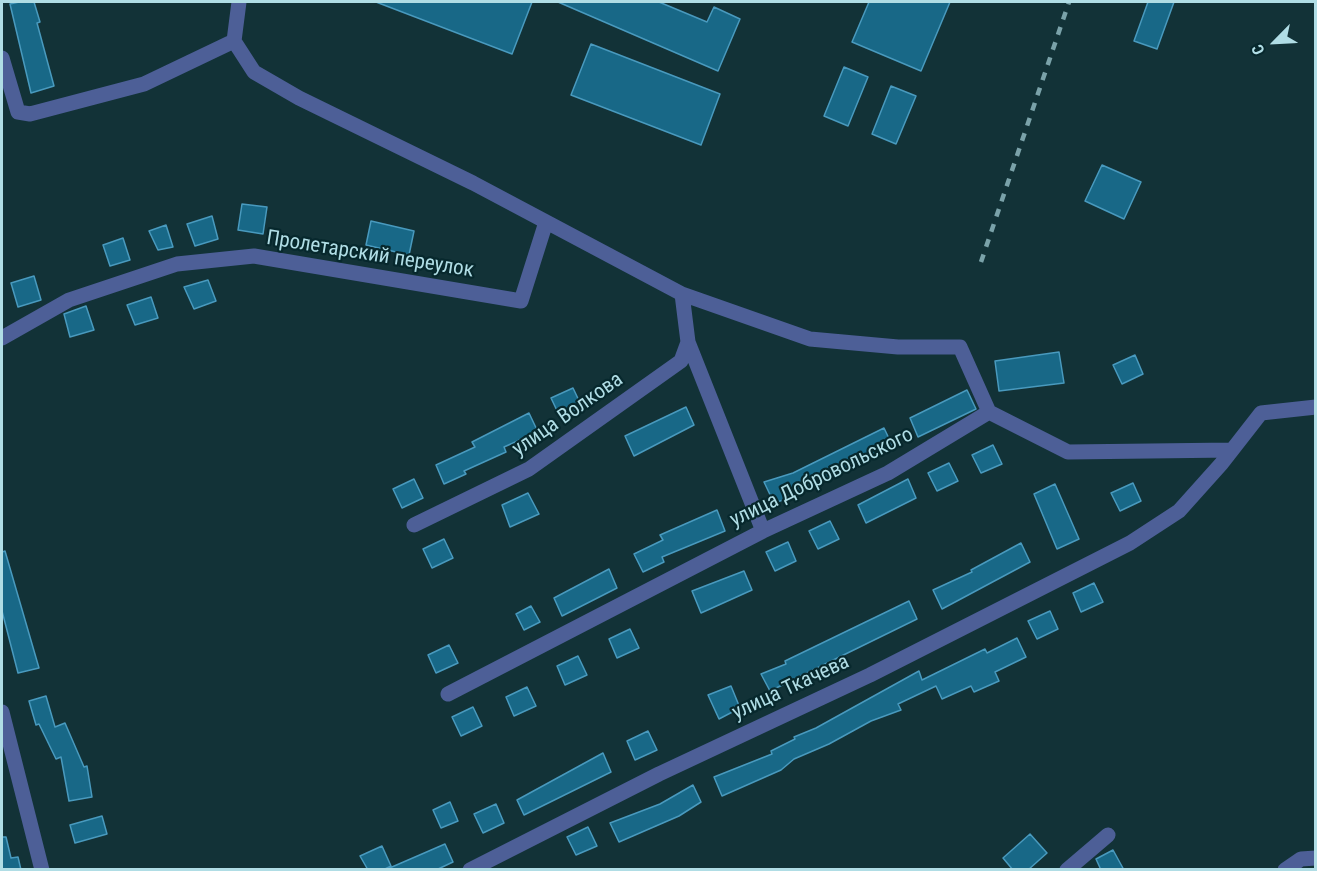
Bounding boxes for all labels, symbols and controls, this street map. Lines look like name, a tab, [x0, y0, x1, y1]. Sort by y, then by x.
north arrow	[1245, 12, 1305, 72]
text: С	[1248, 41, 1269, 58]
street label: Пролетарский переулок	[264, 226, 476, 284]
street label: улица Волкова	[508, 368, 628, 462]
street label: улица Добровольского	[726, 423, 918, 533]
street label: улица Ткачева	[729, 650, 853, 726]

